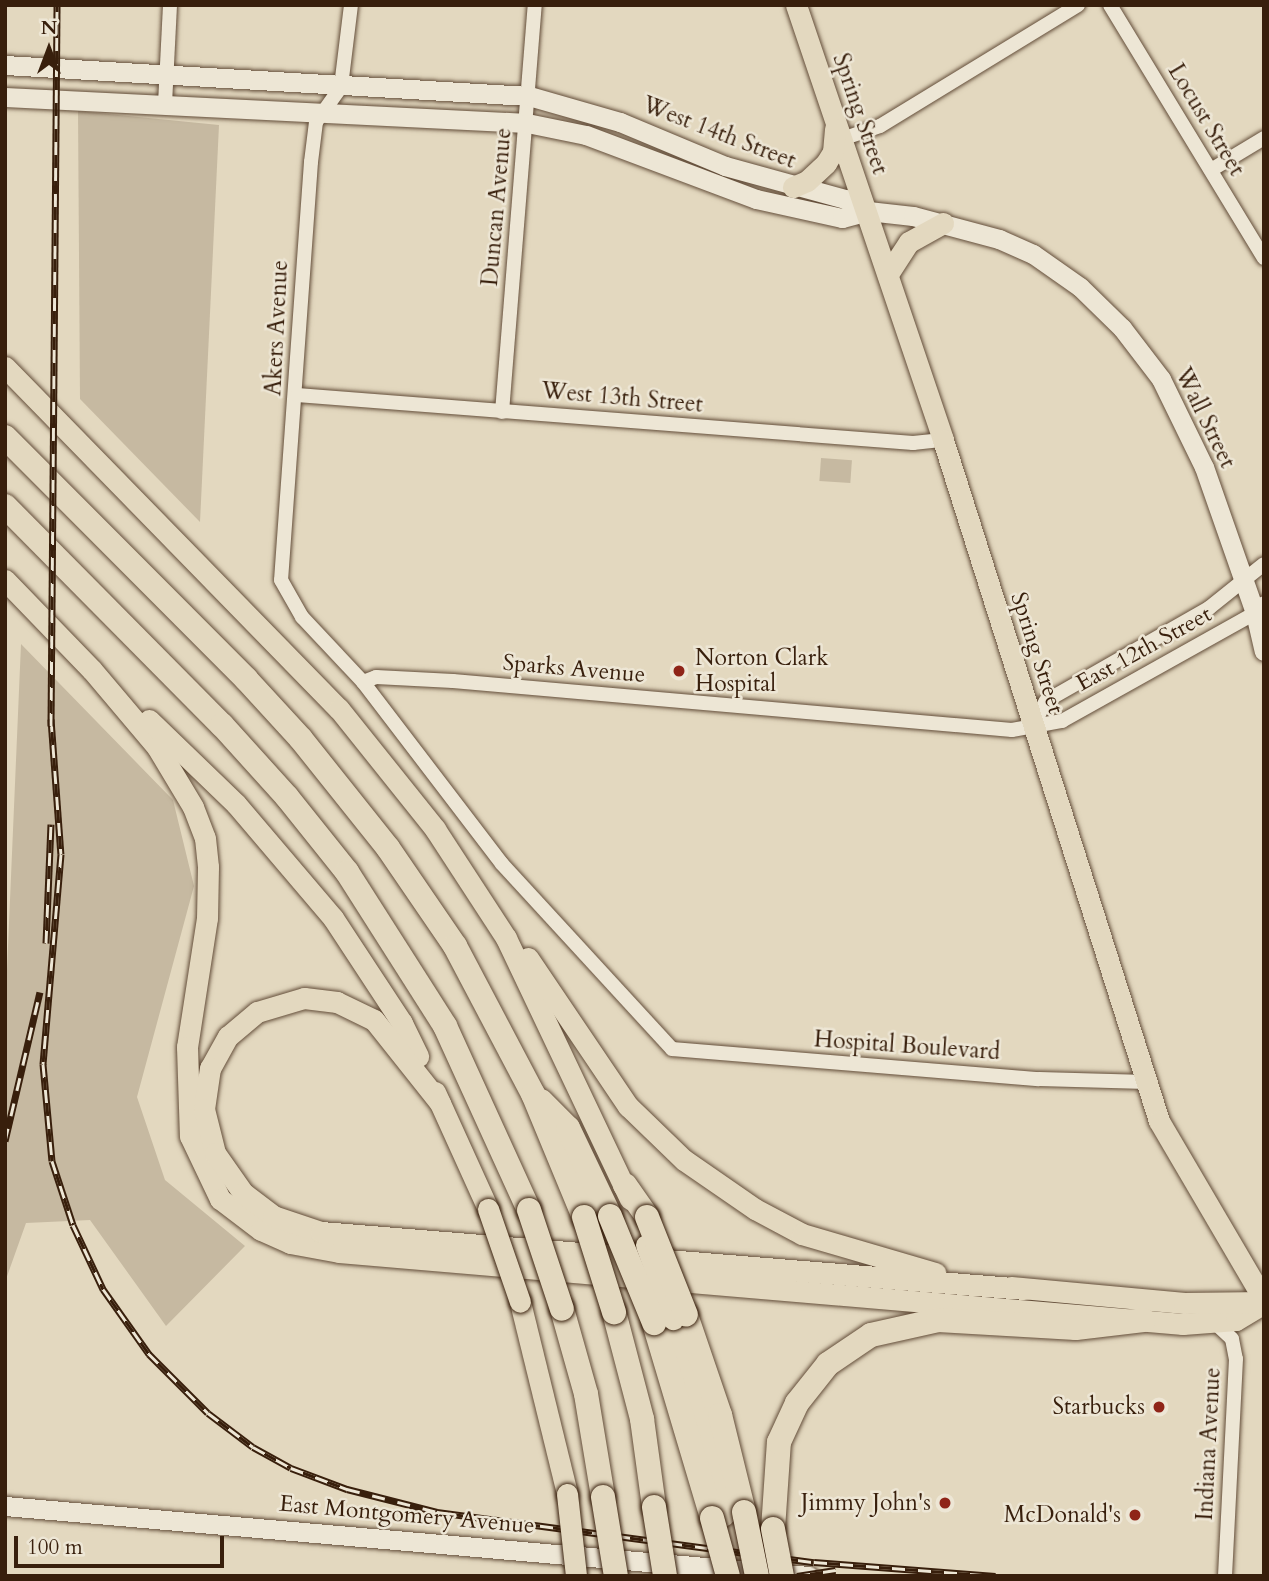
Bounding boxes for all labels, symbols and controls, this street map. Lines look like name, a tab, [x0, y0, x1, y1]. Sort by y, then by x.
north arrow	[14, 14, 84, 84]
text: N	[41, 15, 57, 41]
street label: Spring Street	[826, 50, 894, 178]
street label: Locust Street	[1162, 59, 1250, 181]
street label: West 14th Street	[638, 91, 800, 175]
street label: Duncan Avenue	[476, 127, 518, 287]
street label: Akers Avenue	[260, 259, 294, 397]
street label: Wall Street	[1169, 363, 1241, 473]
street label: West 13th Street	[540, 377, 704, 419]
street label: Spring Street	[1004, 589, 1070, 717]
street label: East 12th Street	[1072, 601, 1216, 697]
place label: Norton Clark Hospital	[695, 644, 828, 698]
street label: Sparks Avenue	[502, 649, 646, 689]
marker: Norton Clark Hospital	[669, 661, 689, 681]
street label: Hospital Boulevard	[813, 1026, 1001, 1066]
street label: Indiana Avenue	[1191, 1367, 1227, 1521]
place label: Starbucks	[1052, 1393, 1145, 1421]
marker: Starbucks	[1151, 1399, 1167, 1415]
place label: Jimmy John's	[801, 1489, 931, 1517]
street label: East Montgomery Avenue	[278, 1490, 536, 1540]
marker: Jimmy John's	[937, 1495, 953, 1511]
place label: McDonald's	[1004, 1501, 1121, 1529]
marker: McDonald's	[1127, 1507, 1143, 1523]
scale bar	[18, 1522, 228, 1566]
text: 100 m	[27, 1533, 83, 1562]

